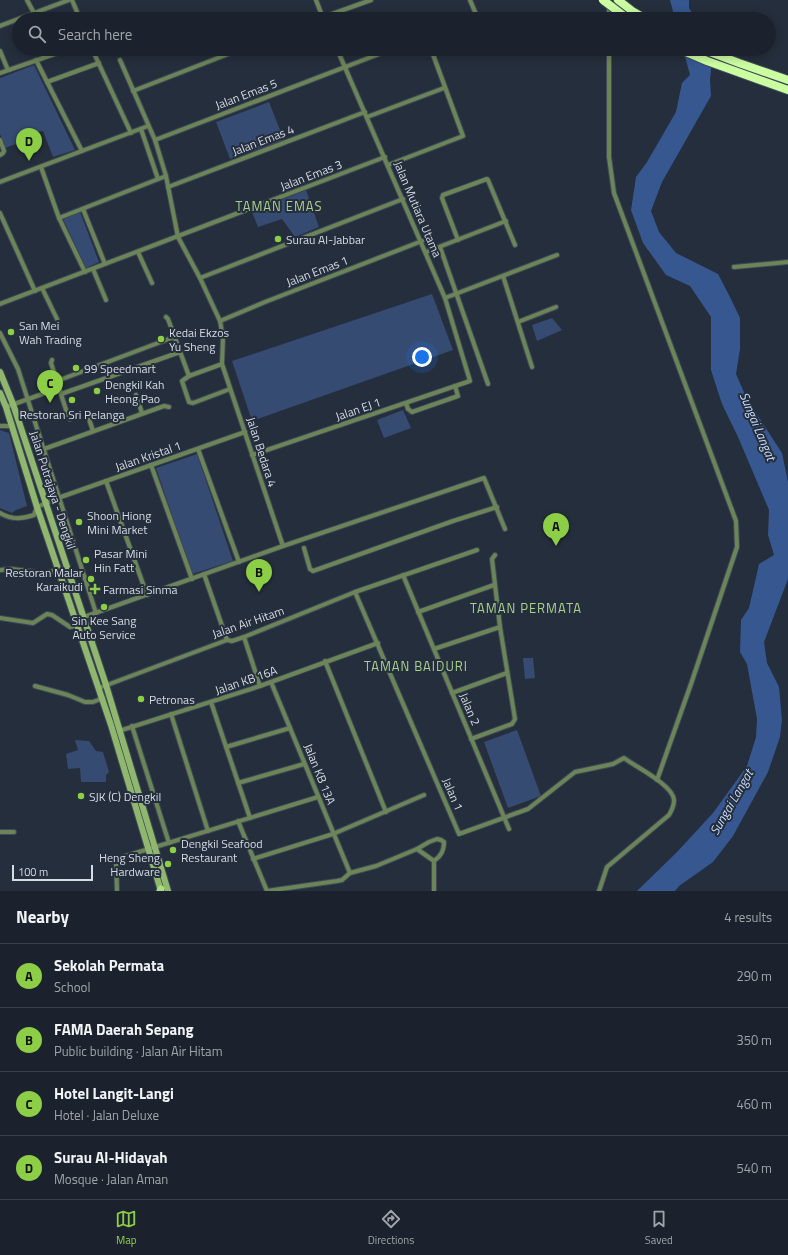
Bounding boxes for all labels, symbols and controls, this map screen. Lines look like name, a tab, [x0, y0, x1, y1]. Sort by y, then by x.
search box	[12, 12, 776, 56]
icon: search	[26, 23, 48, 45]
text: Search here	[58, 23, 132, 46]
street label: Jalan Emas 5	[212, 73, 280, 115]
street label: Jalan Emas 4	[229, 119, 297, 161]
pin: D	[16, 128, 42, 161]
street label: Jalan Emas 3	[277, 154, 345, 196]
street label: Jalan Mutiara Utama	[389, 158, 447, 260]
district label: TAMAN EMAS	[235, 196, 323, 216]
place label: Surau Al-Jabbar	[286, 230, 365, 249]
marker: Surau Al-Jabbar	[273, 234, 283, 244]
street label: Jalan Emas 1	[283, 250, 351, 292]
place label: San Mei Wah Trading	[19, 316, 82, 349]
place label: Kedai Ekzos Yu Sheng	[169, 323, 229, 356]
marker: San Mei Wah Trading	[6, 327, 16, 337]
marker: Kedai Ekzos Yu Sheng	[156, 334, 166, 344]
your location	[412, 347, 432, 367]
place label: 99 Speedmart	[84, 359, 157, 378]
marker: 99 Speedmart	[71, 363, 81, 373]
pin: C	[37, 370, 63, 403]
place label: Dengkil Kah Heong Pao	[105, 375, 165, 408]
marker: Dengkil Kah Heong Pao	[92, 386, 102, 396]
water label: Sungai Langat	[735, 389, 782, 465]
street label: Jalan EJ 1	[333, 392, 383, 426]
marker: Restoran Sri Pelanga	[67, 395, 77, 405]
place label: Restoran Sri Pelanga	[19, 405, 125, 424]
street label: Jalan Bedara 4	[242, 414, 282, 490]
street label: Jalan Putrajaya - Dengkil	[25, 428, 81, 552]
street label: Jalan Kristal 1	[112, 436, 184, 476]
place label: Shoon Hiong Mini Market	[87, 506, 151, 539]
pin: A	[543, 513, 569, 546]
marker: Shoon Hiong Mini Market	[74, 517, 84, 527]
place label: Pasar Mini Hin Fatt	[94, 544, 147, 577]
marker: Pasar Mini Hin Fatt	[81, 555, 91, 565]
pin: B	[246, 559, 272, 592]
place label: Restoran Malar Karaikudi	[5, 563, 83, 596]
marker: Restoran Malar Karaikudi	[86, 574, 96, 584]
place label: Farmasi Sinma	[103, 580, 178, 599]
marker: Farmasi Sinma	[90, 584, 100, 594]
district label: TAMAN PERMATA	[470, 598, 582, 618]
street label: Jalan Air Hitam	[209, 601, 287, 643]
marker: Sin Kee Sang Auto Service	[99, 602, 109, 612]
place label: Sin Kee Sang Auto Service	[72, 611, 136, 644]
district label: TAMAN BAIDURI	[364, 656, 468, 676]
street label: Jalan KB 16A	[212, 660, 280, 700]
place label: Petronas	[149, 690, 195, 709]
street label: Jalan 2	[455, 690, 485, 728]
marker: Petronas	[136, 694, 146, 704]
street label: Jalan KB 13A	[299, 740, 341, 808]
water label: Sungai Langat	[704, 764, 759, 839]
street label: Jalan 1	[438, 775, 468, 813]
place label: SJK (C) Dengkil	[89, 787, 161, 806]
marker: SJK (C) Dengkil	[76, 791, 86, 801]
place label: Dengkil Seafood Restaurant	[181, 834, 263, 867]
marker: Dengkil Seafood Restaurant	[168, 845, 178, 855]
place label: Heng Sheng Hardware	[99, 848, 160, 881]
marker: Heng Sheng Hardware	[163, 859, 173, 869]
scale bar	[12, 863, 93, 882]
text: 100 m	[18, 864, 48, 880]
text: Nearby	[16, 904, 69, 930]
text: 4 results	[724, 907, 772, 927]
text: Sekolah Permata	[54, 954, 164, 977]
text: A	[25, 966, 33, 986]
text: 290 m	[736, 966, 772, 986]
text: School	[54, 977, 90, 997]
text: FAMA Daerah Sepang	[54, 1018, 194, 1041]
text: B	[25, 1030, 33, 1050]
text: 350 m	[736, 1030, 772, 1050]
text: Public building · Jalan Air Hitam	[54, 1041, 223, 1061]
text: Hotel Langit-Langi	[54, 1082, 174, 1105]
text: C	[25, 1094, 33, 1114]
text: 460 m	[736, 1094, 772, 1114]
text: Hotel · Jalan Deluxe	[54, 1105, 159, 1125]
text: Surau Al-Hidayah	[54, 1146, 168, 1169]
text: D	[25, 1158, 33, 1178]
text: 540 m	[736, 1158, 772, 1178]
text: Mosque · Jalan Aman	[54, 1169, 168, 1189]
tab: Map	[115, 1208, 137, 1248]
tab: Directions	[368, 1208, 414, 1248]
tab: Saved	[645, 1208, 673, 1248]

